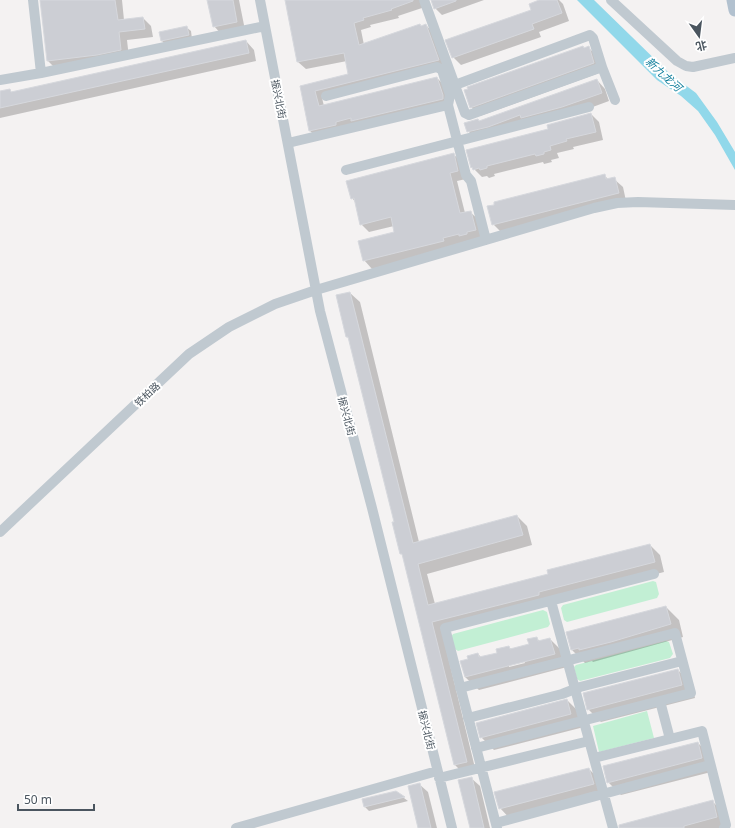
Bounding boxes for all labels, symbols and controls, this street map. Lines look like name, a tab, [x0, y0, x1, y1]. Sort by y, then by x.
north arrow	[679, 16, 719, 56]
text: 北	[694, 38, 709, 55]
water label: 新九龙河	[643, 54, 687, 96]
street label: 振兴北街	[268, 78, 290, 120]
street label: 铁柏路	[131, 379, 163, 409]
street label: 振兴北街	[335, 395, 359, 437]
street label: 振兴北街	[415, 709, 439, 751]
scale bar	[18, 786, 94, 812]
text: 50 m	[24, 791, 52, 808]

